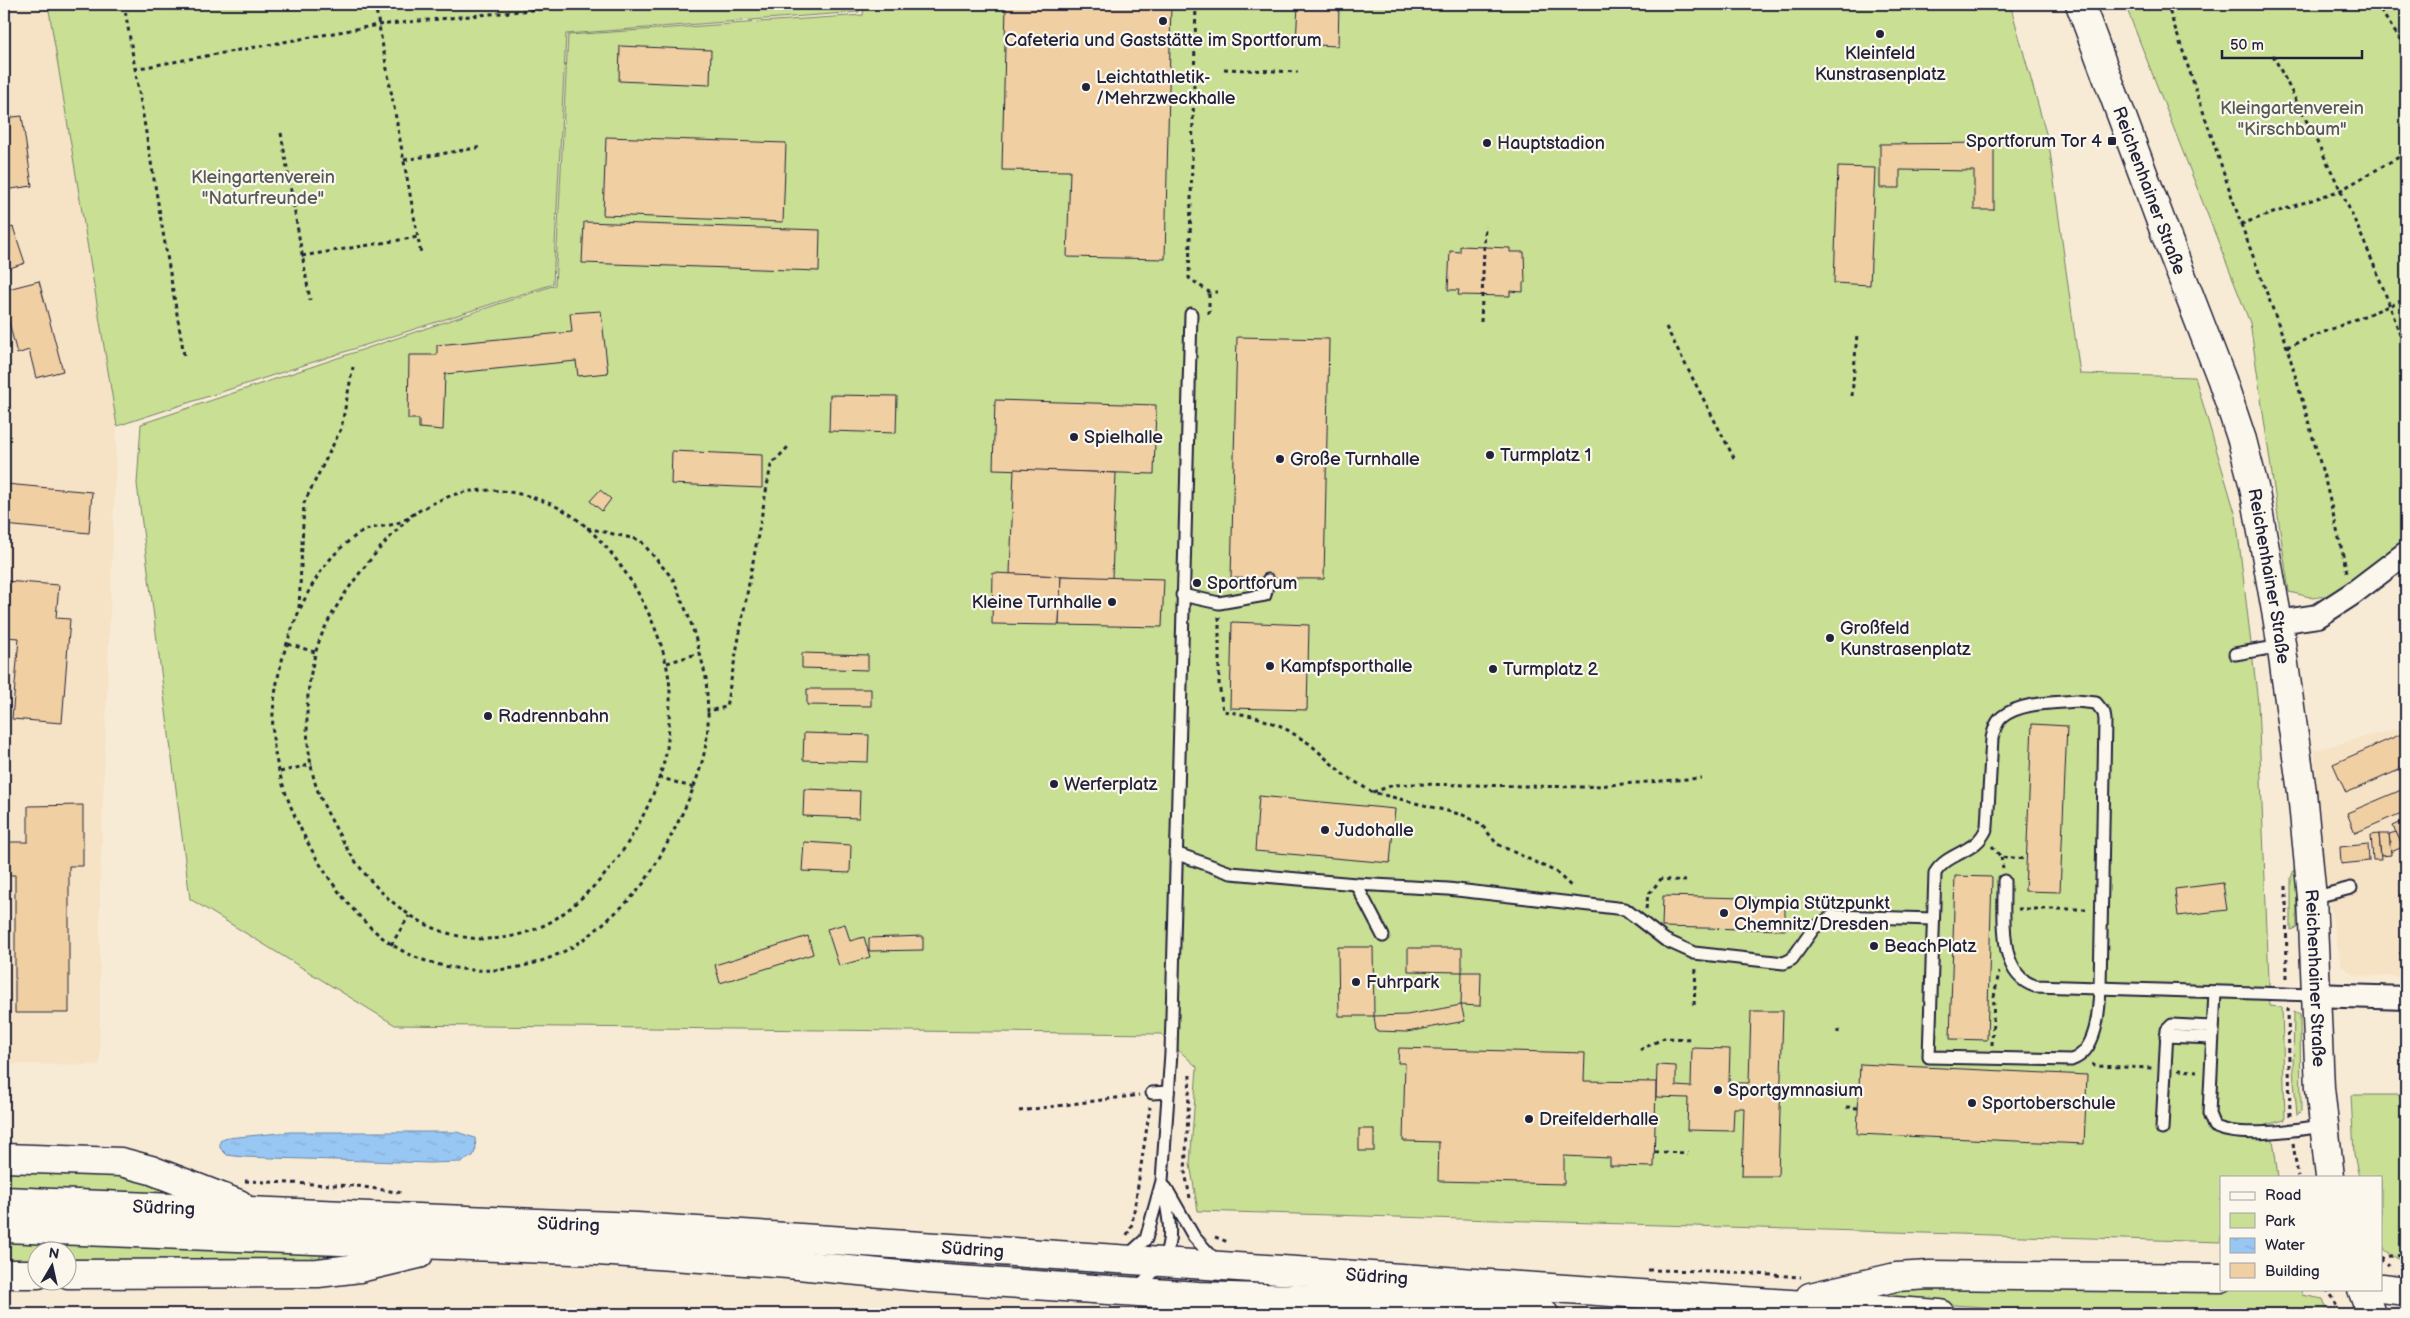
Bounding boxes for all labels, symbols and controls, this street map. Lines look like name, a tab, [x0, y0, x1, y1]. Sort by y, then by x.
marker: Cafeteria und Gaststätte im Sportforum	[1157, 15, 1169, 27]
marker: Kleinfeld Kunstrasenplatz	[1874, 28, 1886, 40]
scale bar	[2222, 28, 2362, 60]
place label: Cafeteria und Gaststätte im Sportforum	[1004, 30, 1322, 51]
text: 50 m	[2230, 36, 2264, 55]
place label: Kleinfeld Kunstrasenplatz	[1815, 43, 1946, 85]
place label: Leichtathletik- /Mehrzweckhalle	[1096, 67, 1236, 109]
marker: Leichtathletik- /Mehrzweckhalle	[1080, 81, 1092, 93]
park label: Kleingartenverein "Kirschbaum"	[2220, 98, 2364, 140]
street label: Reichenhainer Straße	[2109, 104, 2191, 278]
place label: Sportforum Tor 4	[1966, 131, 2102, 152]
place label: Hauptstadion	[1497, 133, 1605, 154]
marker: Sportforum Tor 4	[2106, 135, 2118, 147]
marker: Hauptstadion	[1481, 137, 1493, 149]
park label: Kleingartenverein "Naturfreunde"	[191, 167, 335, 209]
place label: Spielhalle	[1084, 427, 1163, 448]
marker: Spielhalle	[1068, 431, 1080, 443]
place label: Turmplatz 1	[1500, 445, 1591, 466]
place label: Große Turnhalle	[1290, 449, 1420, 470]
marker: Turmplatz 1	[1484, 449, 1496, 461]
marker: Große Turnhalle	[1274, 453, 1286, 465]
street label: Reichenhainer Straße	[2244, 487, 2294, 665]
place label: Sportforum	[1207, 573, 1297, 594]
marker: Sportforum	[1191, 577, 1203, 589]
place label: Kleine Turnhalle	[972, 592, 1102, 613]
marker: Kleine Turnhalle	[1106, 596, 1118, 608]
place label: Großfeld Kunstrasenplatz	[1840, 618, 1971, 660]
marker: Großfeld Kunstrasenplatz	[1824, 632, 1836, 644]
place label: Kampfsporthalle	[1280, 656, 1413, 677]
place label: Turmplatz 2	[1503, 659, 1598, 680]
marker: Kampfsporthalle	[1264, 660, 1276, 672]
marker: Turmplatz 2	[1487, 663, 1499, 675]
place label: Radrennbahn	[498, 706, 609, 727]
marker: Radrennbahn	[482, 710, 494, 722]
place label: Werferplatz	[1064, 774, 1158, 795]
marker: Werferplatz	[1048, 778, 1060, 790]
place label: Judohalle	[1335, 820, 1414, 841]
marker: Judohalle	[1319, 824, 1331, 836]
street label: Reichenhainer Straße	[2301, 888, 2330, 1068]
place label: Olympia Stützpunkt Chemnitz/Dresden	[1734, 893, 1890, 935]
marker: Olympia Stützpunkt Chemnitz/Dresden	[1718, 907, 1730, 919]
place label: BeachPlatz	[1884, 936, 1977, 957]
marker: BeachPlatz	[1868, 940, 1880, 952]
place label: Fuhrpark	[1366, 972, 1439, 993]
marker: Fuhrpark	[1350, 976, 1362, 988]
place label: Sportgymnasium	[1728, 1080, 1863, 1101]
marker: Sportgymnasium	[1712, 1084, 1724, 1096]
place label: Sportoberschule	[1982, 1093, 2116, 1114]
marker: Sportoberschule	[1966, 1097, 1978, 1109]
place label: Dreifelderhalle	[1539, 1109, 1659, 1130]
marker: Dreifelderhalle	[1523, 1113, 1535, 1125]
legend	[2220, 1176, 2382, 1290]
text: Road	[2265, 1186, 2301, 1205]
street label: Südring	[132, 1196, 196, 1219]
street label: Südring	[537, 1212, 600, 1236]
text: Park	[2265, 1212, 2296, 1231]
text: Water	[2265, 1236, 2305, 1255]
street label: Südring	[941, 1237, 1005, 1262]
north arrow	[28, 1240, 78, 1290]
text: N	[47, 1244, 60, 1263]
text: Building	[2265, 1262, 2320, 1281]
street label: Südring	[1345, 1264, 1409, 1289]

